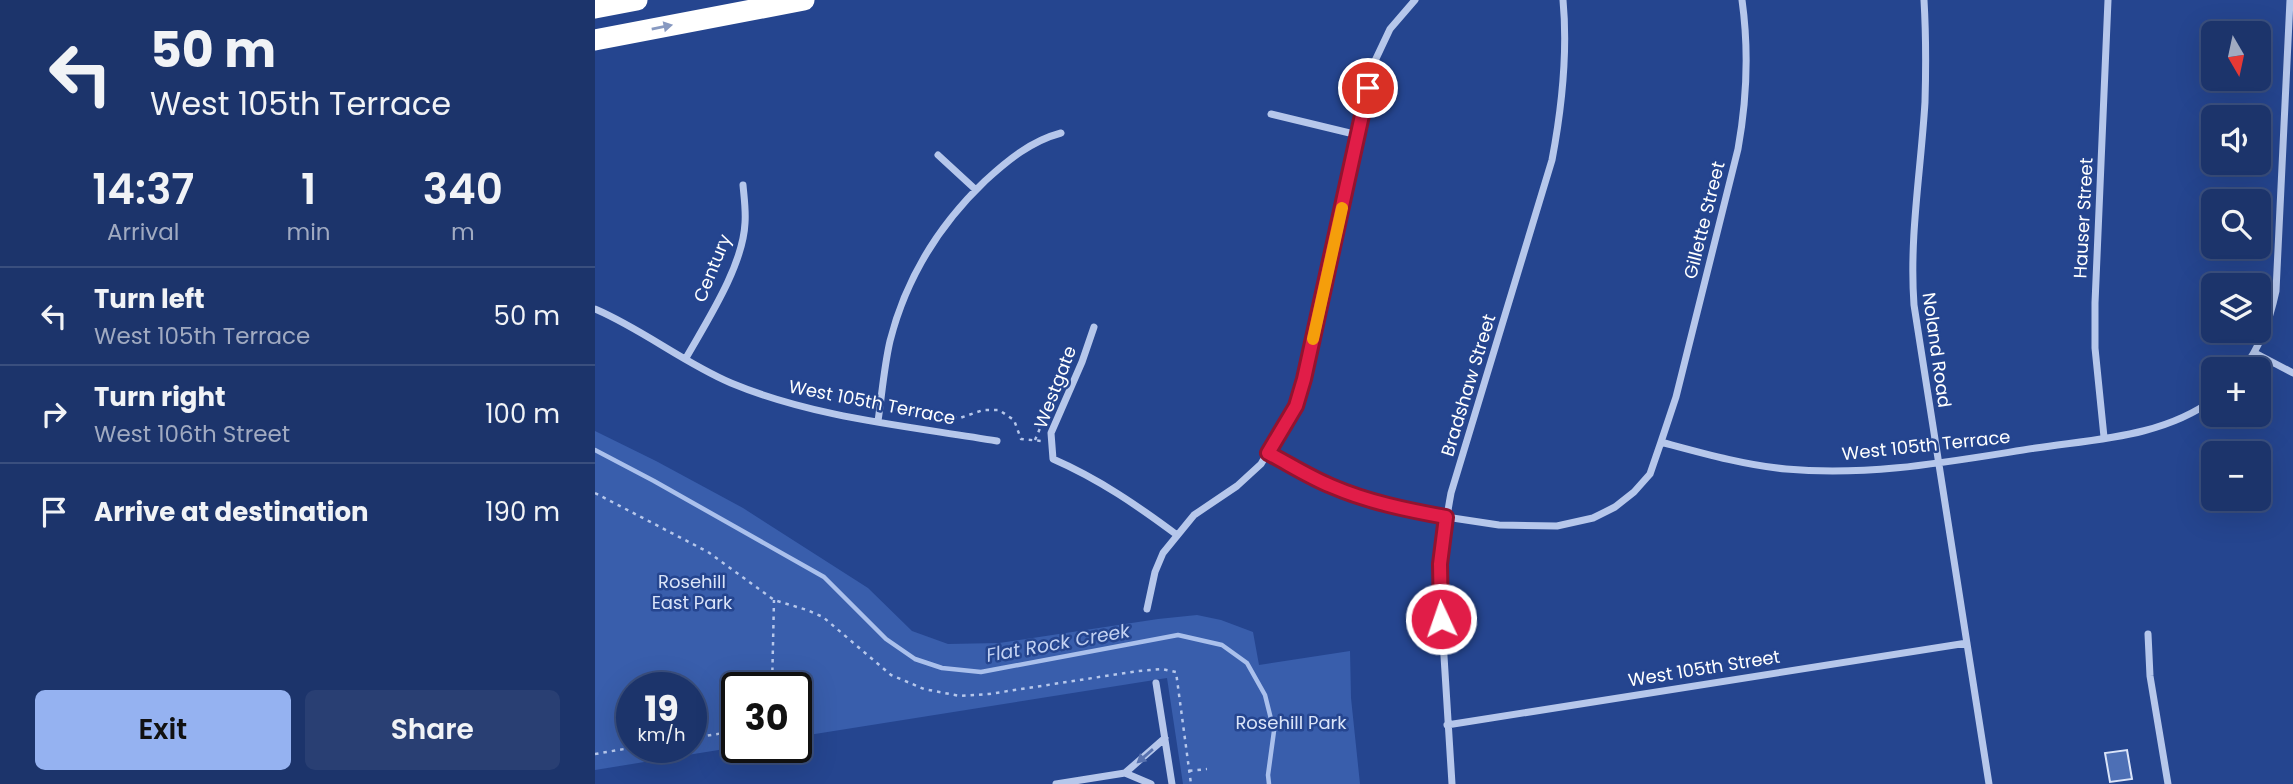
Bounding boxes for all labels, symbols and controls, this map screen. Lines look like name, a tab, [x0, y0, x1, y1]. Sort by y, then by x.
text: 50 m	[150, 16, 276, 84]
one-way arrow	[651, 21, 673, 32]
north arrow	[2201, 21, 2271, 91]
map controls	[2201, 21, 2271, 511]
icon: left	[35, 28, 126, 119]
pin	[1338, 58, 1398, 118]
icon: arrive	[1349, 69, 1387, 107]
text: West 105th Terrace	[150, 81, 451, 126]
button: sound	[2201, 105, 2271, 175]
street label: Hauser Street	[2067, 157, 2099, 279]
street label: Gillette Street	[1677, 159, 1731, 281]
text: 14:37	[92, 160, 194, 219]
text: 1	[301, 160, 316, 219]
text: 340	[423, 160, 503, 219]
button: search	[2201, 189, 2271, 259]
text: Arrival	[107, 216, 179, 248]
text: min	[287, 216, 331, 248]
text: m	[451, 216, 475, 248]
street label: Century	[687, 230, 737, 306]
button: layers	[2201, 273, 2271, 343]
text: Turn left	[94, 281, 205, 317]
street label: Noland Road	[1917, 291, 1957, 409]
icon: left	[35, 297, 73, 335]
text: 50 m	[494, 298, 560, 334]
street label: Bradshaw Street	[1434, 311, 1502, 459]
text: West 105th Terrace	[94, 320, 310, 352]
street label: Westgate	[1028, 342, 1082, 432]
button: +	[2201, 357, 2271, 427]
street label: West 105th Terrace	[787, 374, 957, 430]
text: Turn right	[94, 379, 226, 415]
icon: right	[35, 395, 73, 433]
text: 100 m	[485, 396, 560, 432]
text: West 106th Street	[94, 418, 290, 450]
street label: West 105th Terrace	[1841, 424, 2011, 466]
button: −	[2201, 441, 2271, 511]
icon: arrive	[35, 493, 73, 531]
text: Arrive at destination	[94, 494, 369, 530]
text: 190 m	[485, 494, 560, 530]
park label: Rosehill East Park	[652, 569, 733, 615]
position arrow	[1404, 582, 1478, 656]
water label: Flat Rock Creek	[984, 617, 1133, 669]
street label: West 105th Street	[1626, 644, 1782, 692]
speed limit sign: 30	[721, 672, 812, 763]
text: 19	[644, 684, 679, 733]
button: Exit	[35, 690, 291, 770]
button: Share	[305, 690, 560, 770]
park label: Rosehill Park	[1235, 710, 1347, 735]
text: km/h	[638, 722, 685, 747]
one-way arrow	[1136, 748, 1154, 764]

